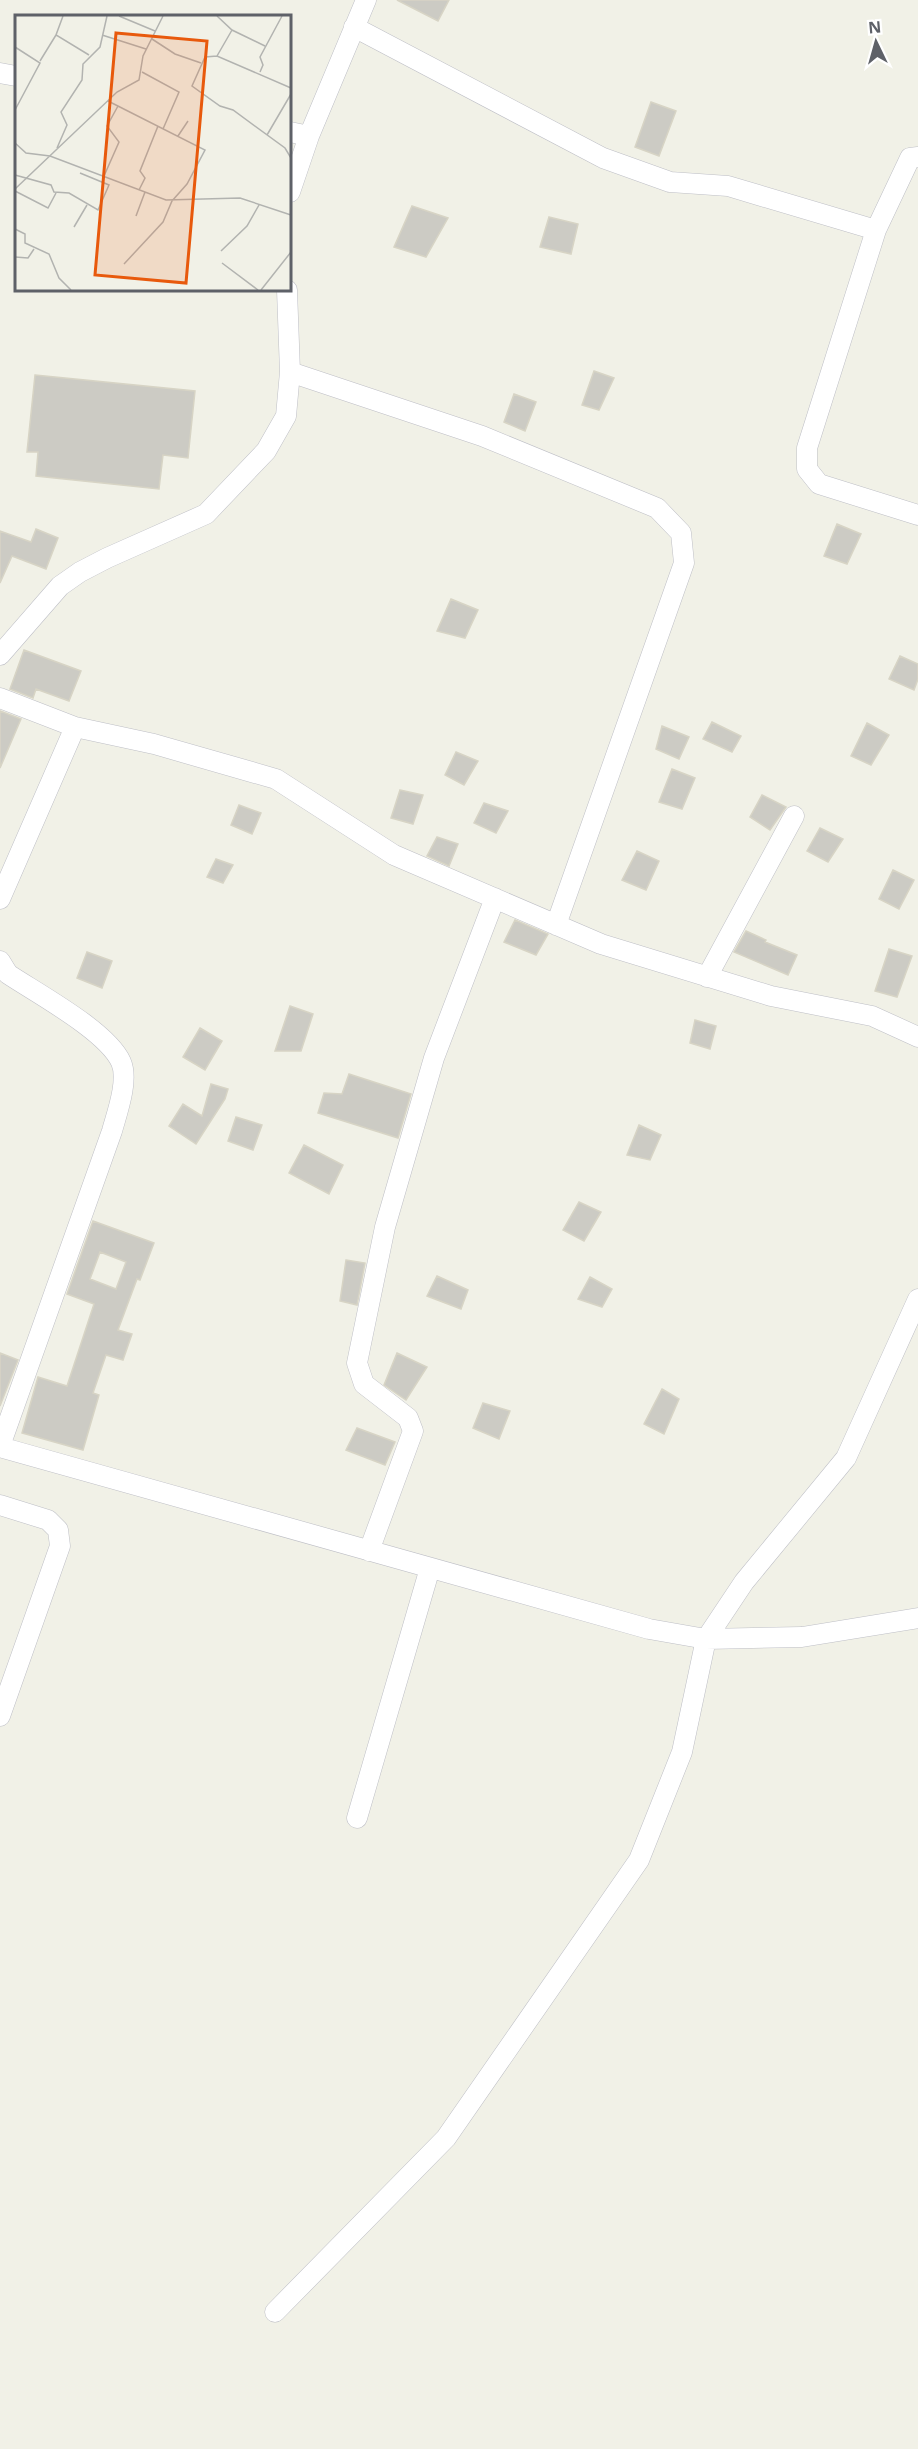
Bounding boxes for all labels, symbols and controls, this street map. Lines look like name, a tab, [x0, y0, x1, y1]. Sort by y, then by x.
north arrow	[846, 12, 906, 72]
inset map	[15, 15, 291, 291]
text: N	[867, 16, 882, 39]

